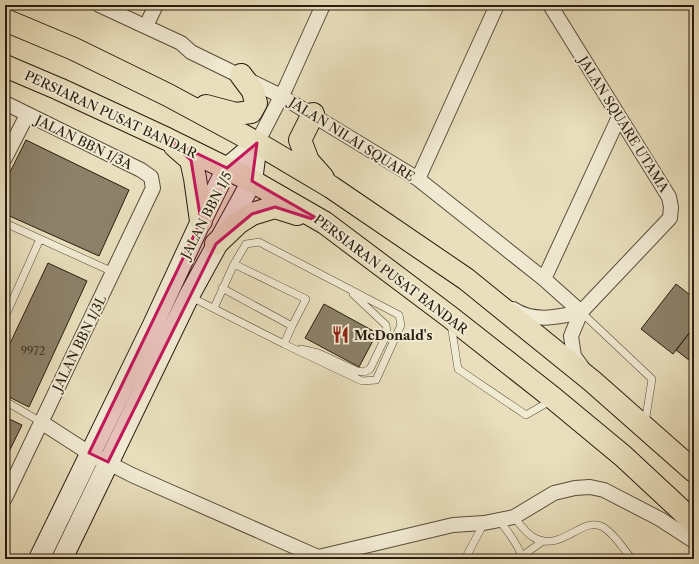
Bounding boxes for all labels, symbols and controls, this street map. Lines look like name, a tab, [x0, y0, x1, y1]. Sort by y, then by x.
street label: JALAN SQUARE UTAMA	[574, 51, 673, 195]
street label: PERSIARAN PUSAT BANDAR	[22, 67, 201, 162]
street label: JALAN NILAI SQUARE	[285, 93, 418, 184]
street label: JALAN BBN 1/3A	[31, 111, 135, 173]
street label: JALAN BBN 1/5	[176, 169, 235, 263]
street label: PERSIARAN PUSAT BANDAR	[311, 211, 472, 338]
street label: JALAN BBN 1/3L	[48, 292, 109, 395]
restaurant icon: McDonald's	[331, 325, 351, 345]
place label: McDonald's	[354, 327, 433, 343]
house number: 9972	[21, 344, 45, 358]

